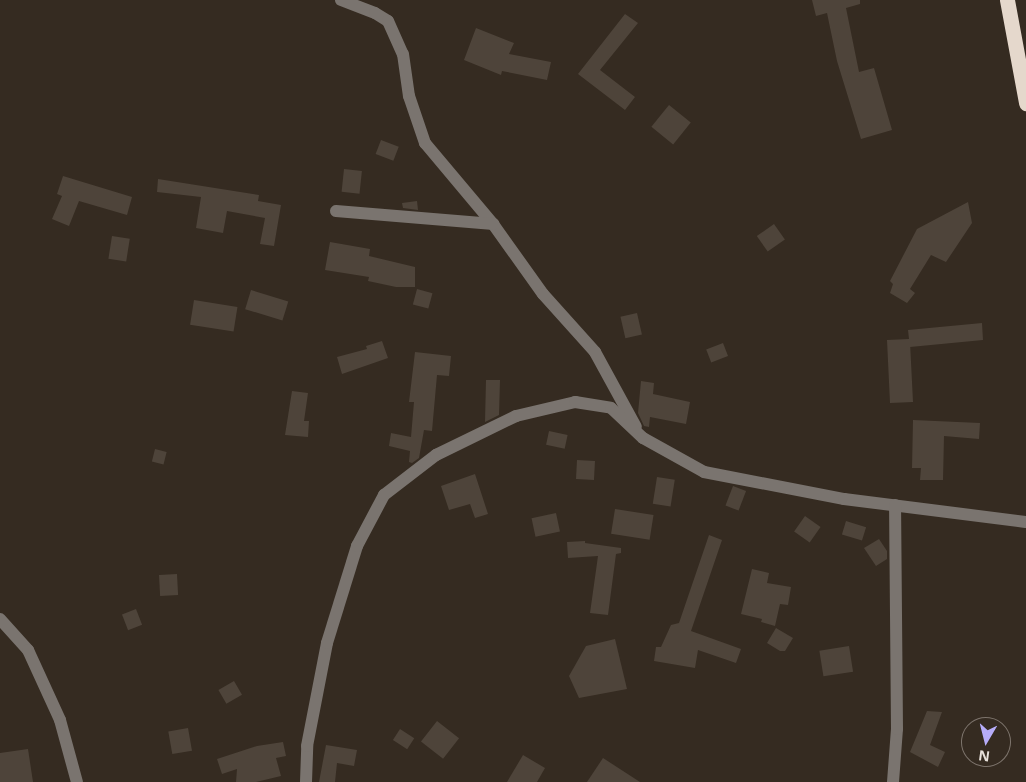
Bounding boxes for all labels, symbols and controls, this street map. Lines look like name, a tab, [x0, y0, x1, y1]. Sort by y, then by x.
north arrow	[961, 717, 1011, 767]
text: N	[977, 746, 991, 767]

